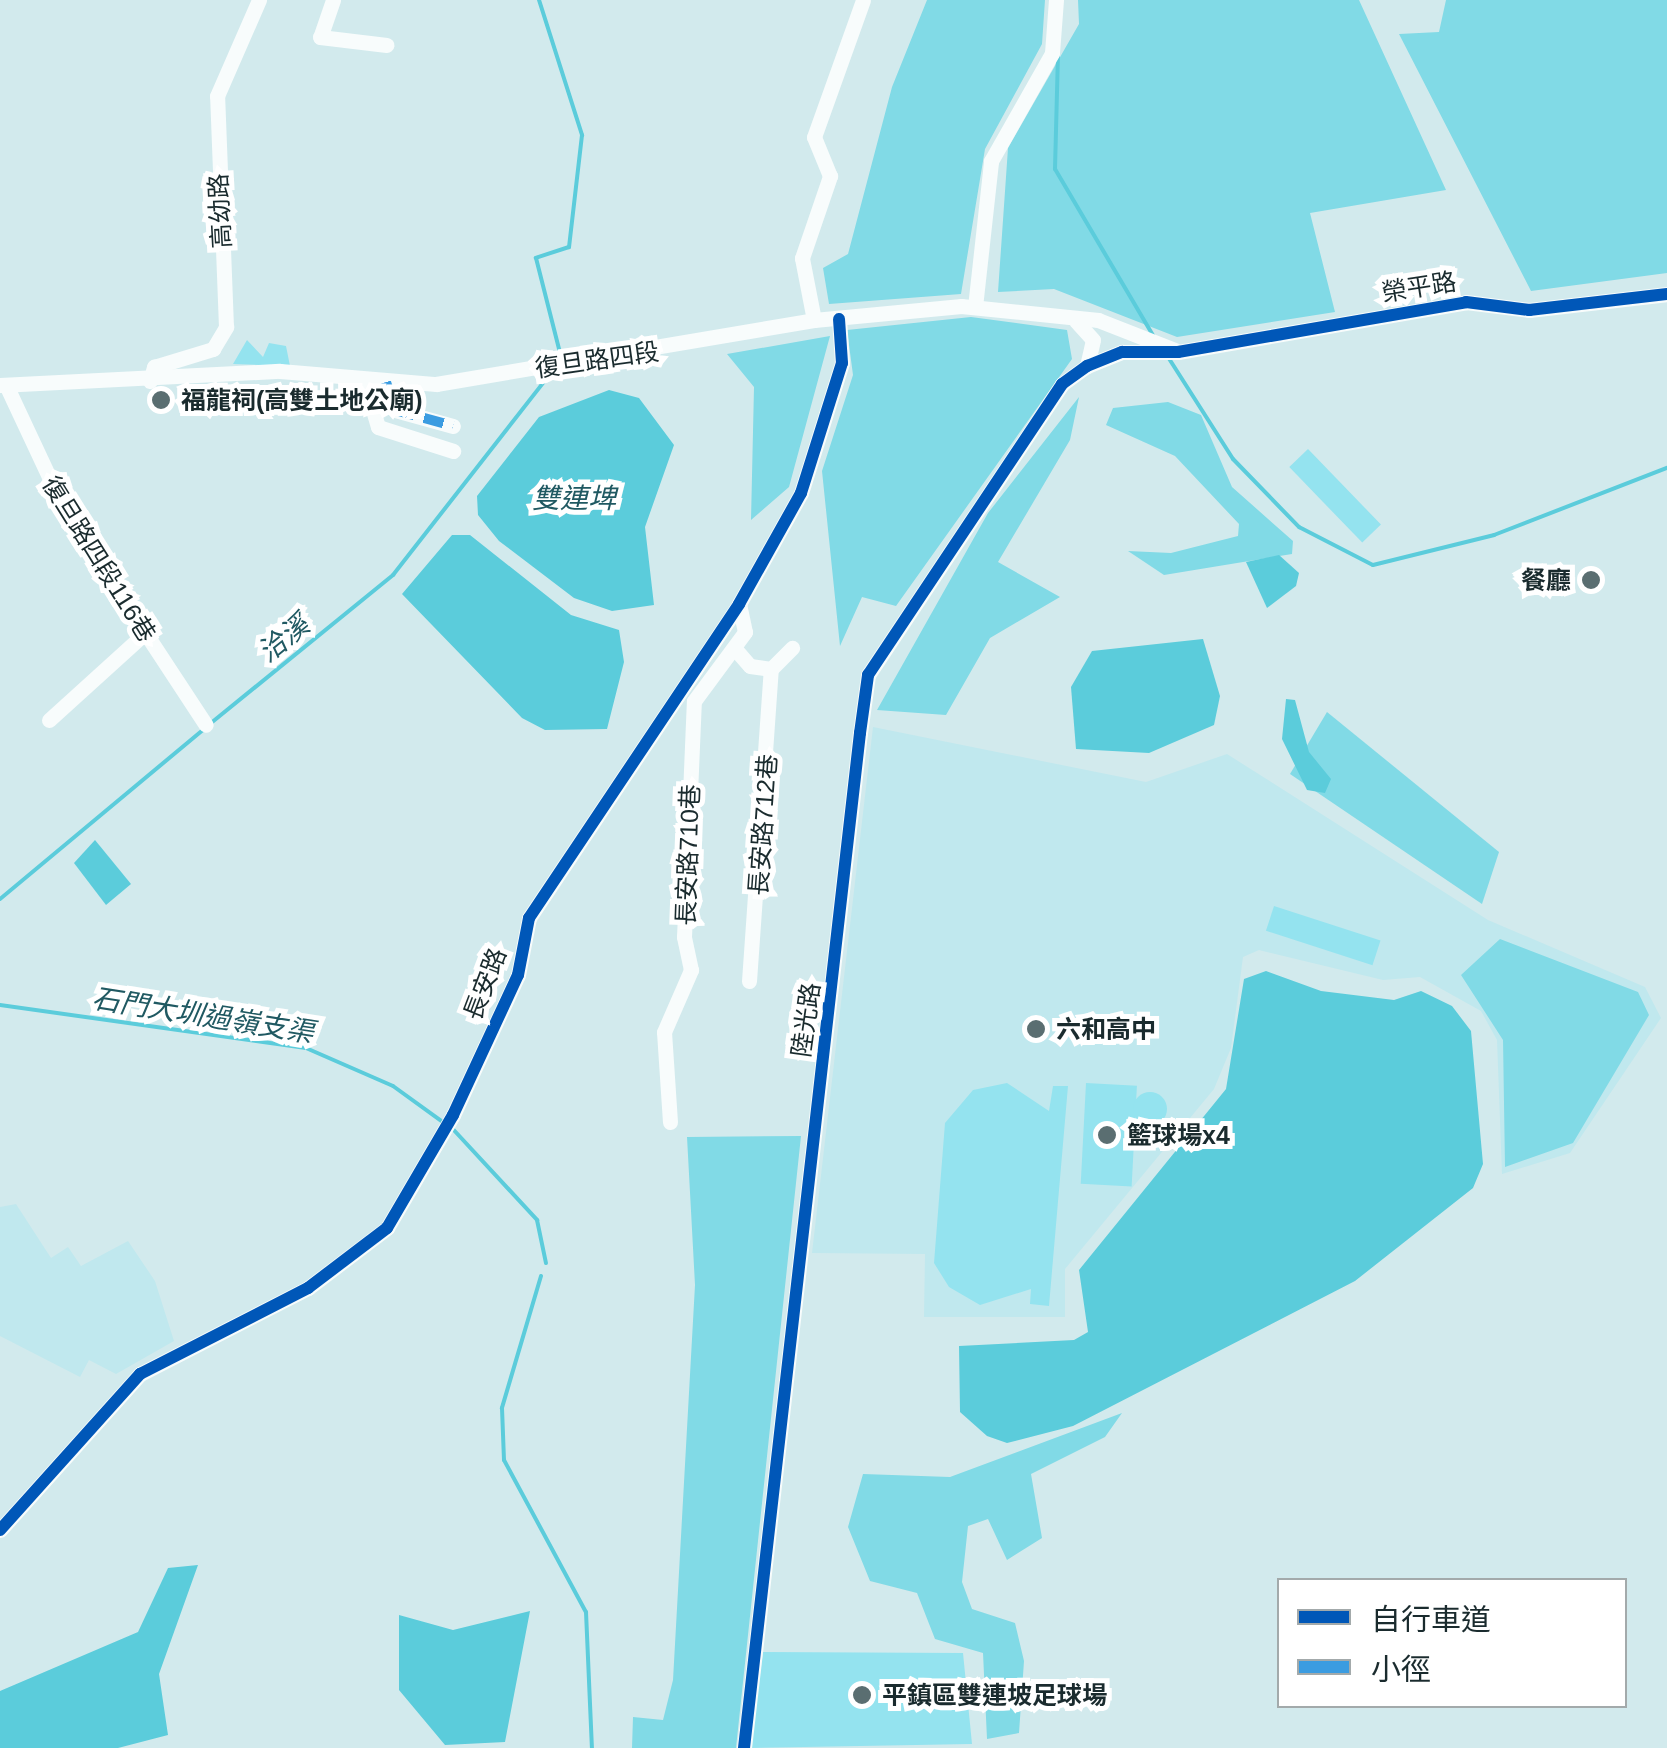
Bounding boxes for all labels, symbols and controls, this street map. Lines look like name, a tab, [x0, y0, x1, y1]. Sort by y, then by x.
street label: 高幼路	[203, 173, 237, 249]
street label: 榮平路	[1380, 266, 1458, 308]
street label: 復旦路四段	[533, 336, 661, 384]
place label: 福龍祠(高雙土地公廟)	[181, 385, 423, 415]
marker: 福龍祠(高雙土地公廟)	[150, 389, 172, 411]
street label: 復旦路四段116巷	[36, 471, 162, 647]
water label: 雙連埤	[532, 482, 616, 516]
place label: 餐廳	[1521, 565, 1571, 595]
marker: 餐廳	[1580, 569, 1602, 591]
water label: 洽溪	[252, 608, 316, 670]
street label: 長安路712巷	[743, 753, 783, 897]
street label: 長安路710巷	[671, 784, 705, 926]
street label: 長安路	[458, 944, 512, 1024]
street label: 陸光路	[786, 981, 826, 1059]
water label: 石門大圳過嶺支渠	[90, 982, 316, 1050]
place label: 六和高中	[1056, 1014, 1156, 1044]
marker: 六和高中	[1025, 1018, 1047, 1040]
place label: 籃球場x4	[1127, 1120, 1230, 1150]
marker: 籃球場x4	[1096, 1124, 1118, 1146]
legend	[1277, 1578, 1627, 1708]
text: 自行車道	[1371, 1603, 1491, 1636]
text: 小徑	[1371, 1653, 1431, 1686]
place label: 平鎮區雙連坡足球場	[882, 1680, 1107, 1710]
marker: 平鎮區雙連坡足球場	[851, 1684, 873, 1706]

